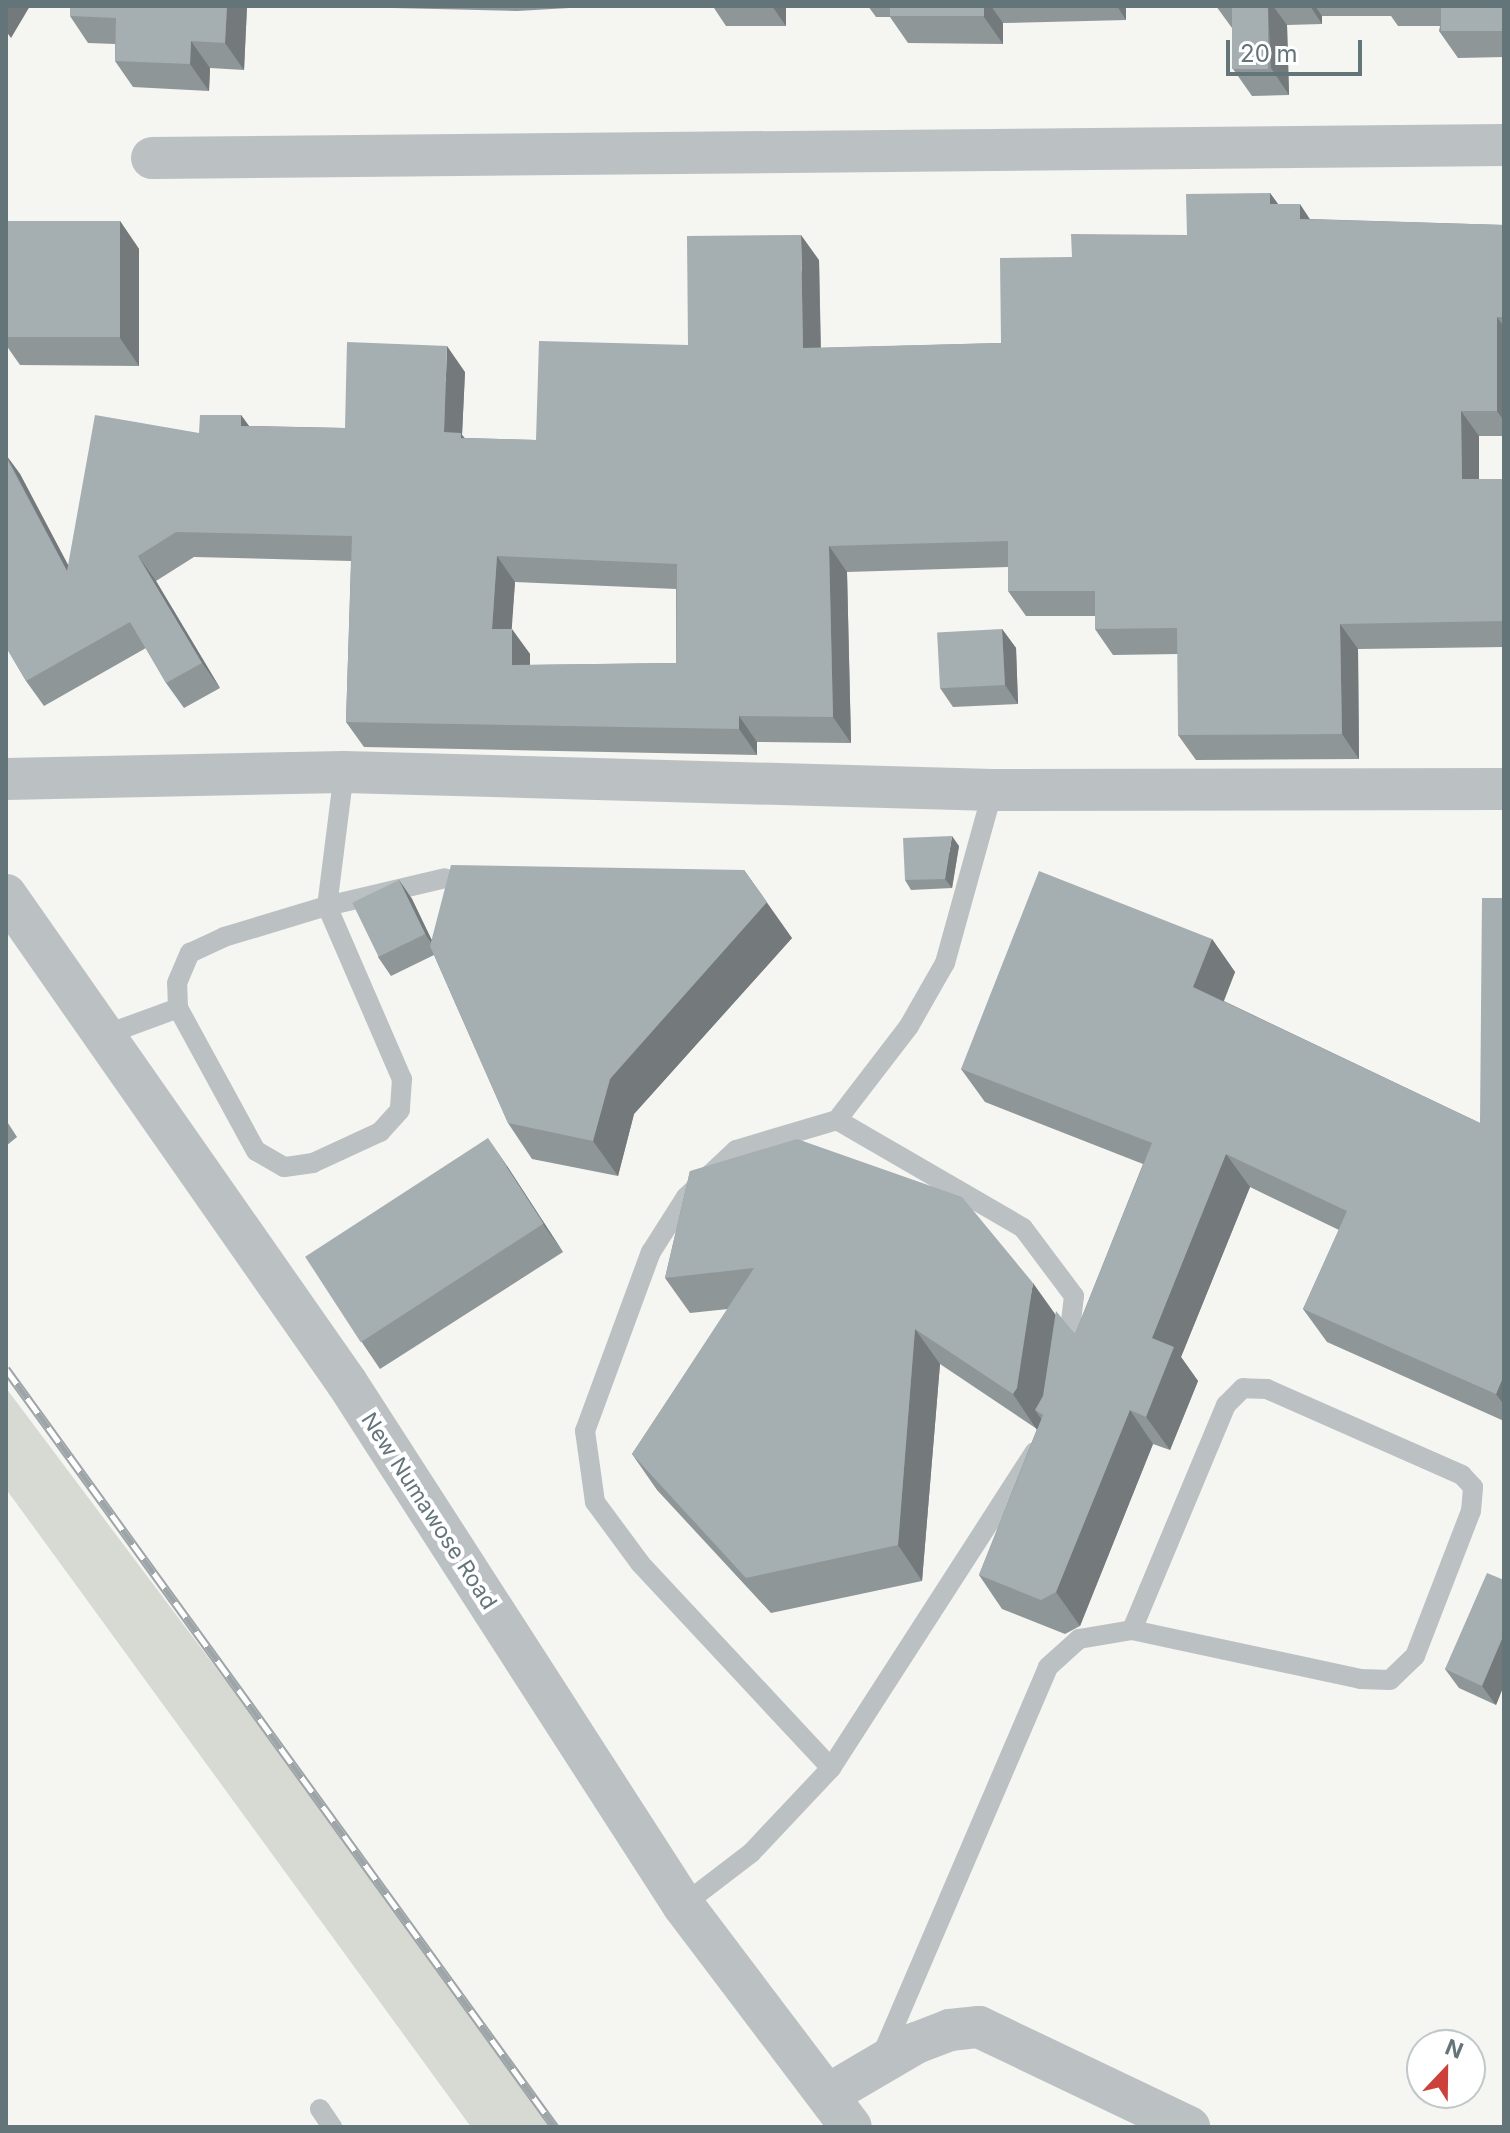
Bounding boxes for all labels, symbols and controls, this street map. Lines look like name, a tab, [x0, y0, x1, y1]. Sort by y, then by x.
scale bar	[1230, 24, 1366, 74]
text: 20 m	[1240, 39, 1298, 68]
street label: New Numawose Road	[356, 1408, 502, 1614]
north arrow	[1406, 2029, 1486, 2109]
text: N	[1442, 2033, 1467, 2064]

